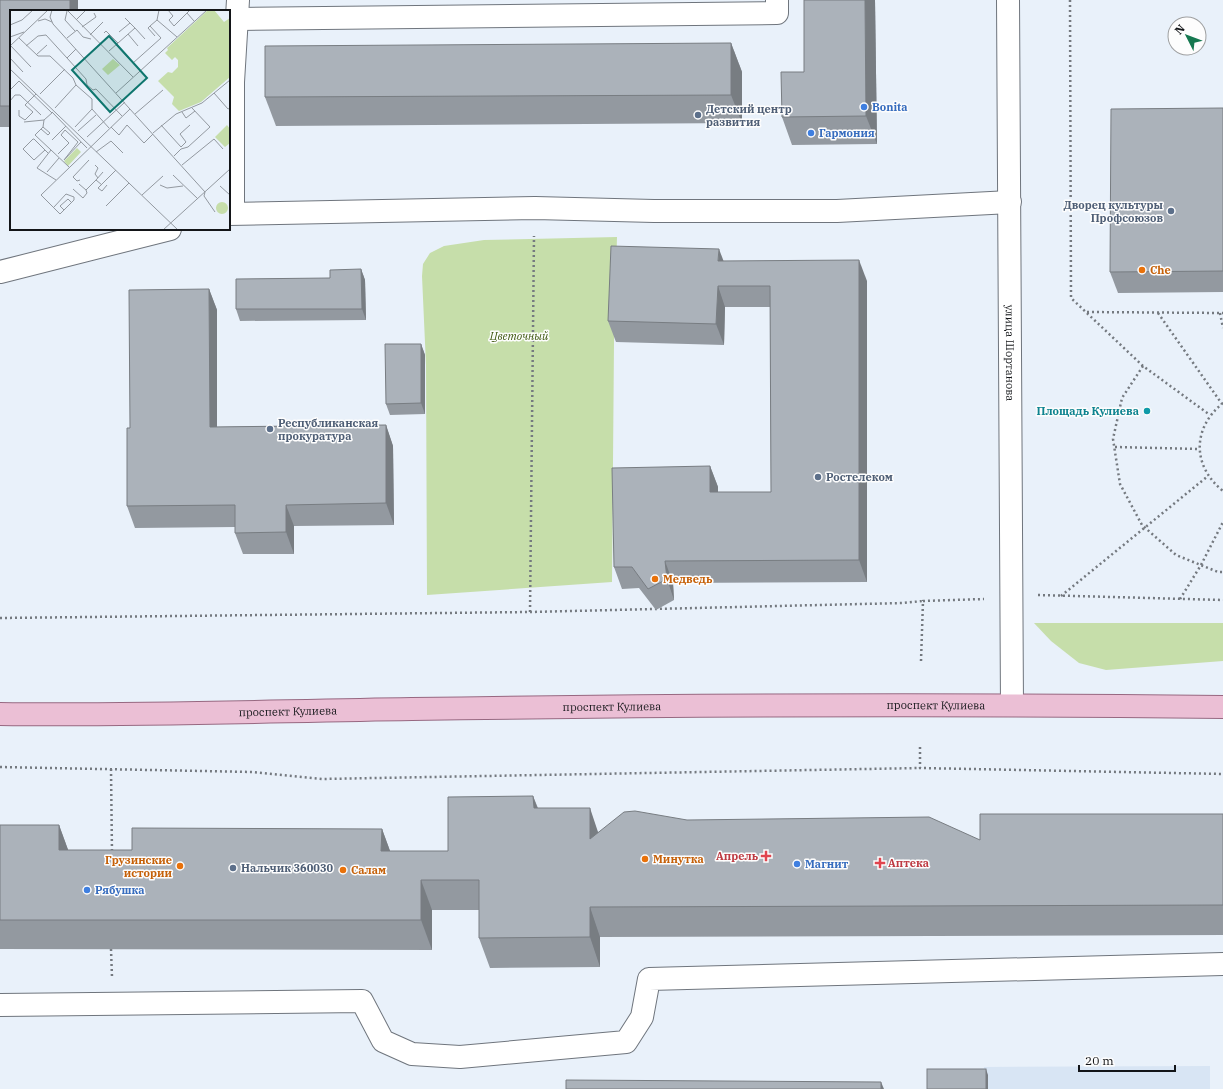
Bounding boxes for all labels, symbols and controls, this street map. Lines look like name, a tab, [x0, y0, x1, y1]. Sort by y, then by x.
inset map	[10, 10, 230, 230]
north arrow	[1167, 16, 1207, 56]
text: N	[1171, 21, 1188, 37]
place label: Bonita	[872, 100, 908, 114]
place label: Детский центр развития	[706, 102, 792, 129]
marker: Bonita	[859, 102, 869, 112]
marker: Детский центр развития	[693, 110, 703, 120]
place label: Гармония	[819, 126, 875, 140]
marker: Гармония	[806, 128, 816, 138]
place label: Дворец культуры Профсоюзов	[1063, 198, 1164, 225]
marker: Дворец культуры Профсоюзов	[1166, 206, 1176, 216]
place label: Che	[1150, 263, 1171, 277]
marker: Che	[1137, 265, 1147, 275]
street label: улица Шортанова	[1003, 305, 1017, 401]
park label: Цветочный	[489, 329, 549, 343]
place label: Площадь Кулиева	[1036, 404, 1139, 418]
marker: Площадь Кулиева	[1142, 406, 1152, 416]
place label: Республиканская прокуратура	[278, 416, 379, 443]
marker: Республиканская прокуратура	[265, 424, 275, 434]
place label: Ростелеком	[826, 470, 893, 484]
marker: Ростелеком	[813, 472, 823, 482]
place label: Медведь	[663, 572, 713, 586]
marker: Медведь	[650, 574, 660, 584]
street label: проспект Кулиева	[887, 698, 985, 712]
street label: проспект Кулиева	[562, 699, 661, 714]
street label: проспект Кулиева	[238, 703, 337, 719]
place label: Апрель	[716, 849, 759, 863]
marker: Апрель	[761, 851, 771, 861]
place label: Минутка	[653, 852, 704, 866]
place label: Грузинские истории	[105, 853, 172, 880]
marker: Минутка	[640, 854, 650, 864]
place label: Аптека	[888, 856, 929, 870]
place label: Магнит	[805, 857, 849, 871]
marker: Аптека	[875, 858, 885, 868]
marker: Магнит	[792, 859, 802, 869]
marker: Грузинские истории	[175, 861, 185, 871]
place label: Нальчик 360030	[241, 861, 333, 875]
marker: Нальчик 360030	[228, 863, 238, 873]
place label: Салам	[351, 863, 386, 877]
marker: Салам	[338, 865, 348, 875]
place label: Рябушка	[95, 883, 144, 897]
marker: Рябушка	[82, 885, 92, 895]
scale bar	[1079, 1047, 1175, 1073]
text: 20 m	[1085, 1053, 1114, 1068]

